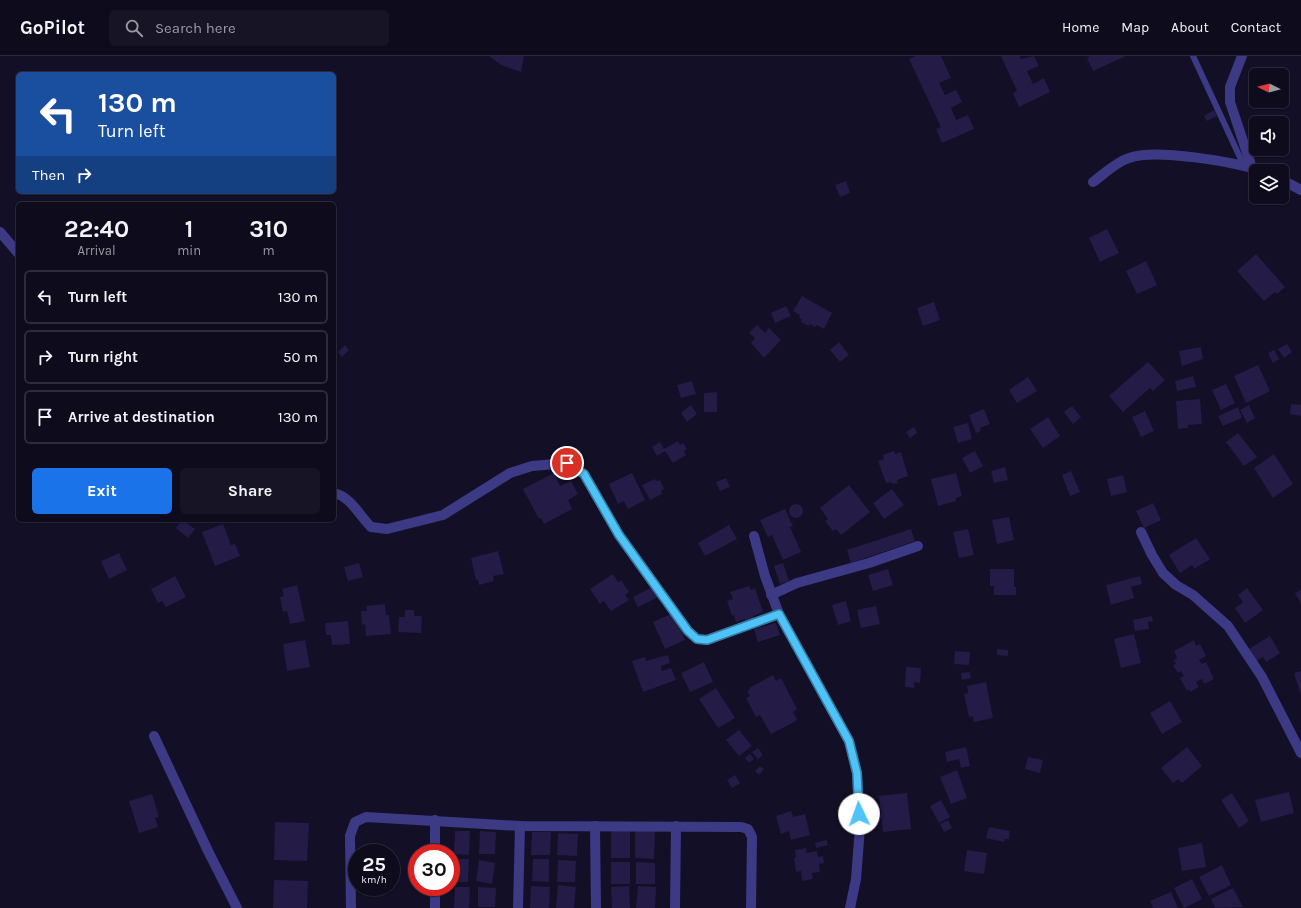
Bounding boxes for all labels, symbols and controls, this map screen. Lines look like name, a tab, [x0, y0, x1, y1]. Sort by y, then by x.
search box	[109, 10, 389, 46]
text: GoPilot	[20, 17, 85, 39]
icon: search	[123, 17, 145, 39]
text: Search here	[155, 19, 236, 37]
text: Home	[1062, 19, 1099, 36]
text: Map	[1121, 19, 1149, 36]
text: About	[1171, 19, 1209, 36]
text: Contact	[1231, 19, 1281, 36]
north arrow	[1249, 68, 1289, 108]
map controls	[1249, 68, 1289, 204]
text: 130 m	[98, 86, 177, 119]
icon: left	[32, 88, 84, 140]
button: sound	[1249, 116, 1289, 156]
text: Turn left	[98, 120, 166, 142]
icon: right	[73, 164, 95, 186]
button: layers	[1249, 164, 1289, 204]
text: Then	[32, 166, 65, 184]
text: 22:40	[64, 215, 129, 243]
text: 1	[185, 215, 193, 243]
text: 310	[249, 215, 288, 243]
text: Arrival	[78, 243, 116, 258]
text: min	[177, 243, 201, 258]
text: m	[262, 243, 275, 258]
icon: left	[34, 286, 56, 308]
text: Turn left	[68, 288, 127, 306]
text: 130 m	[278, 288, 318, 306]
icon: right	[34, 346, 56, 368]
text: Turn right	[68, 348, 138, 366]
text: 50 m	[283, 348, 318, 366]
icon: arrive	[34, 406, 56, 428]
text: Arrive at destination	[68, 408, 215, 426]
text: 130 m	[278, 408, 318, 426]
pin	[550, 446, 584, 480]
icon: arrive	[556, 452, 578, 474]
button: Exit	[32, 468, 172, 514]
button: Share	[180, 468, 320, 514]
position arrow	[838, 793, 880, 835]
speed limit sign: 30	[408, 844, 460, 896]
text: 25	[362, 853, 386, 876]
text: km/h	[361, 874, 387, 886]

